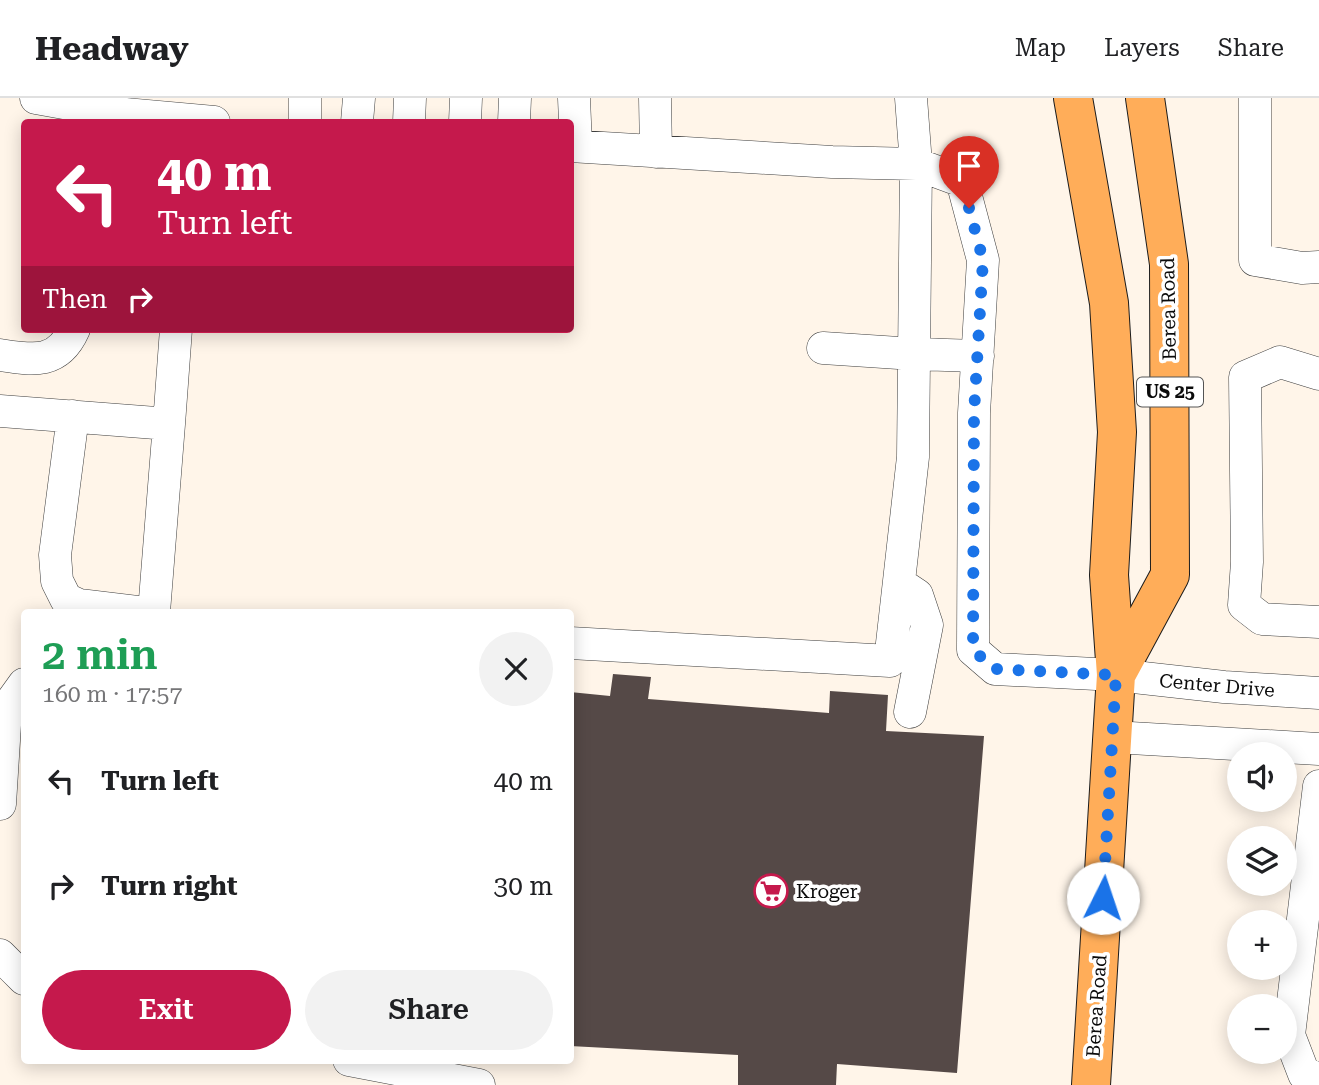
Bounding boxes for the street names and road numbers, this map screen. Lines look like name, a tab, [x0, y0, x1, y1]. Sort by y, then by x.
street label: Berea Road	[1156, 257, 1181, 361]
road number: US 25	[1137, 378, 1203, 406]
street label: Center Drive	[1158, 669, 1276, 702]
street label: Berea Road	[1081, 954, 1112, 1058]

